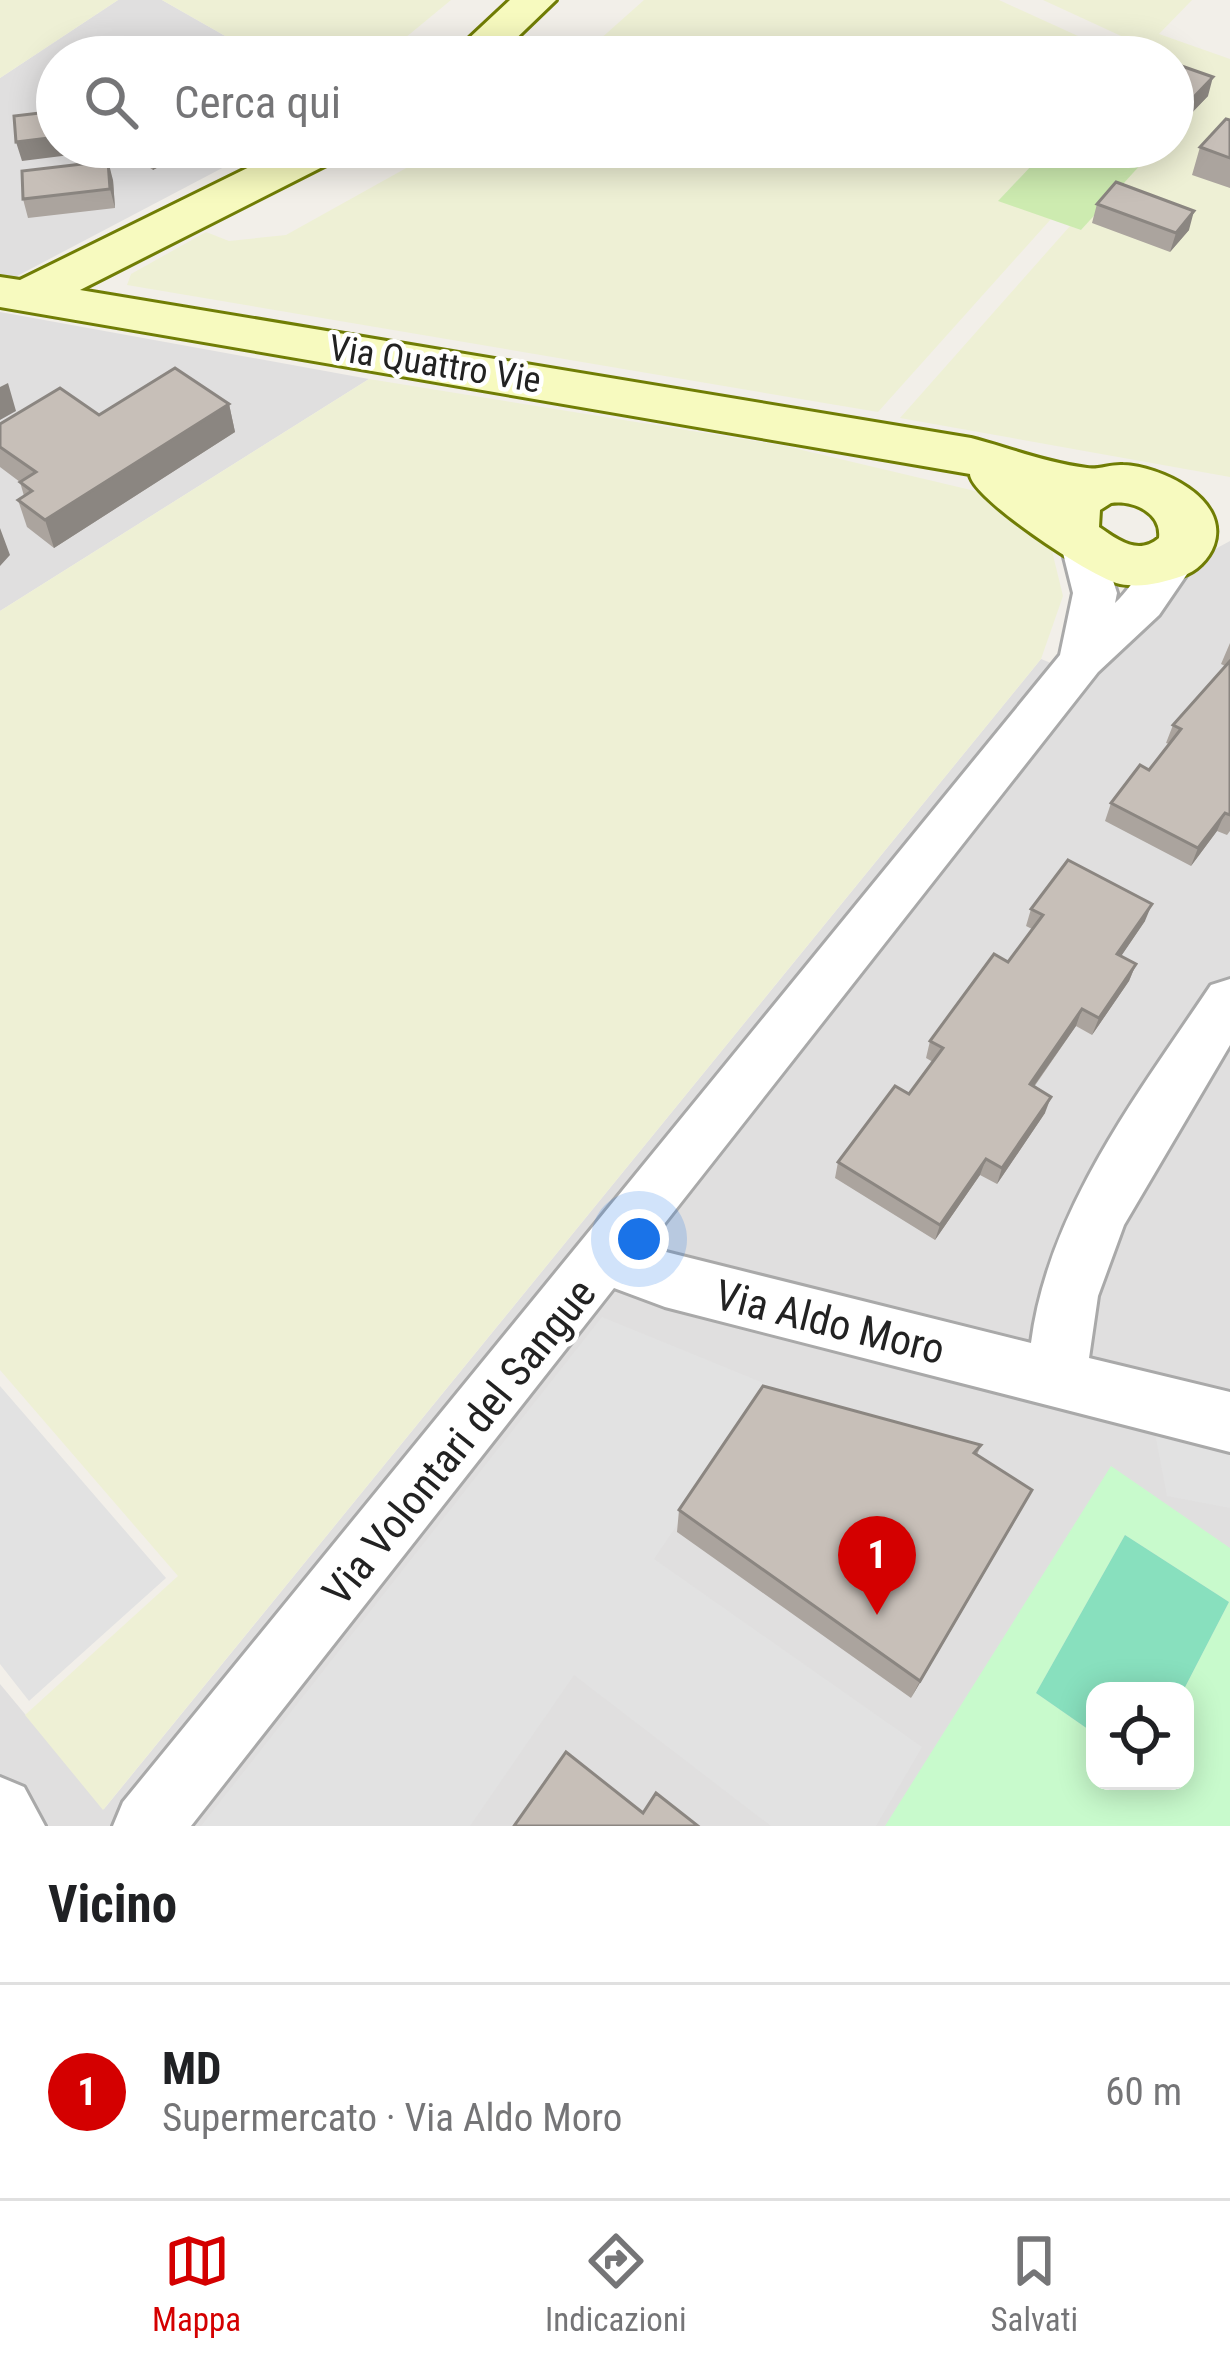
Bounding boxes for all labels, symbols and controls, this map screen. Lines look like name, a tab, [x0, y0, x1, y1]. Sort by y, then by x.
search box	[36, 36, 1194, 168]
icon: search	[78, 69, 144, 135]
text: Cerca qui	[174, 76, 341, 129]
street label: Via Quattro Vie	[326, 327, 544, 401]
your location	[609, 1209, 669, 1269]
street label: Via Volontari del Sangue	[313, 1269, 605, 1615]
street label: Via Aldo Moro	[710, 1270, 950, 1374]
pin: 1	[838, 1516, 916, 1615]
map controls	[1086, 1682, 1194, 1790]
button: locate	[1086, 1682, 1194, 1790]
text: Vicino	[48, 1875, 177, 1934]
text: MD	[162, 2042, 222, 2095]
text: 1	[77, 2069, 97, 2115]
text: 60 m	[1105, 2069, 1182, 2115]
text: Supermercato · Via Aldo Moro	[162, 2095, 622, 2141]
tab: Mappa	[152, 2228, 241, 2339]
tab: Indicazioni	[545, 2228, 686, 2339]
tab: Salvati	[990, 2228, 1078, 2339]

